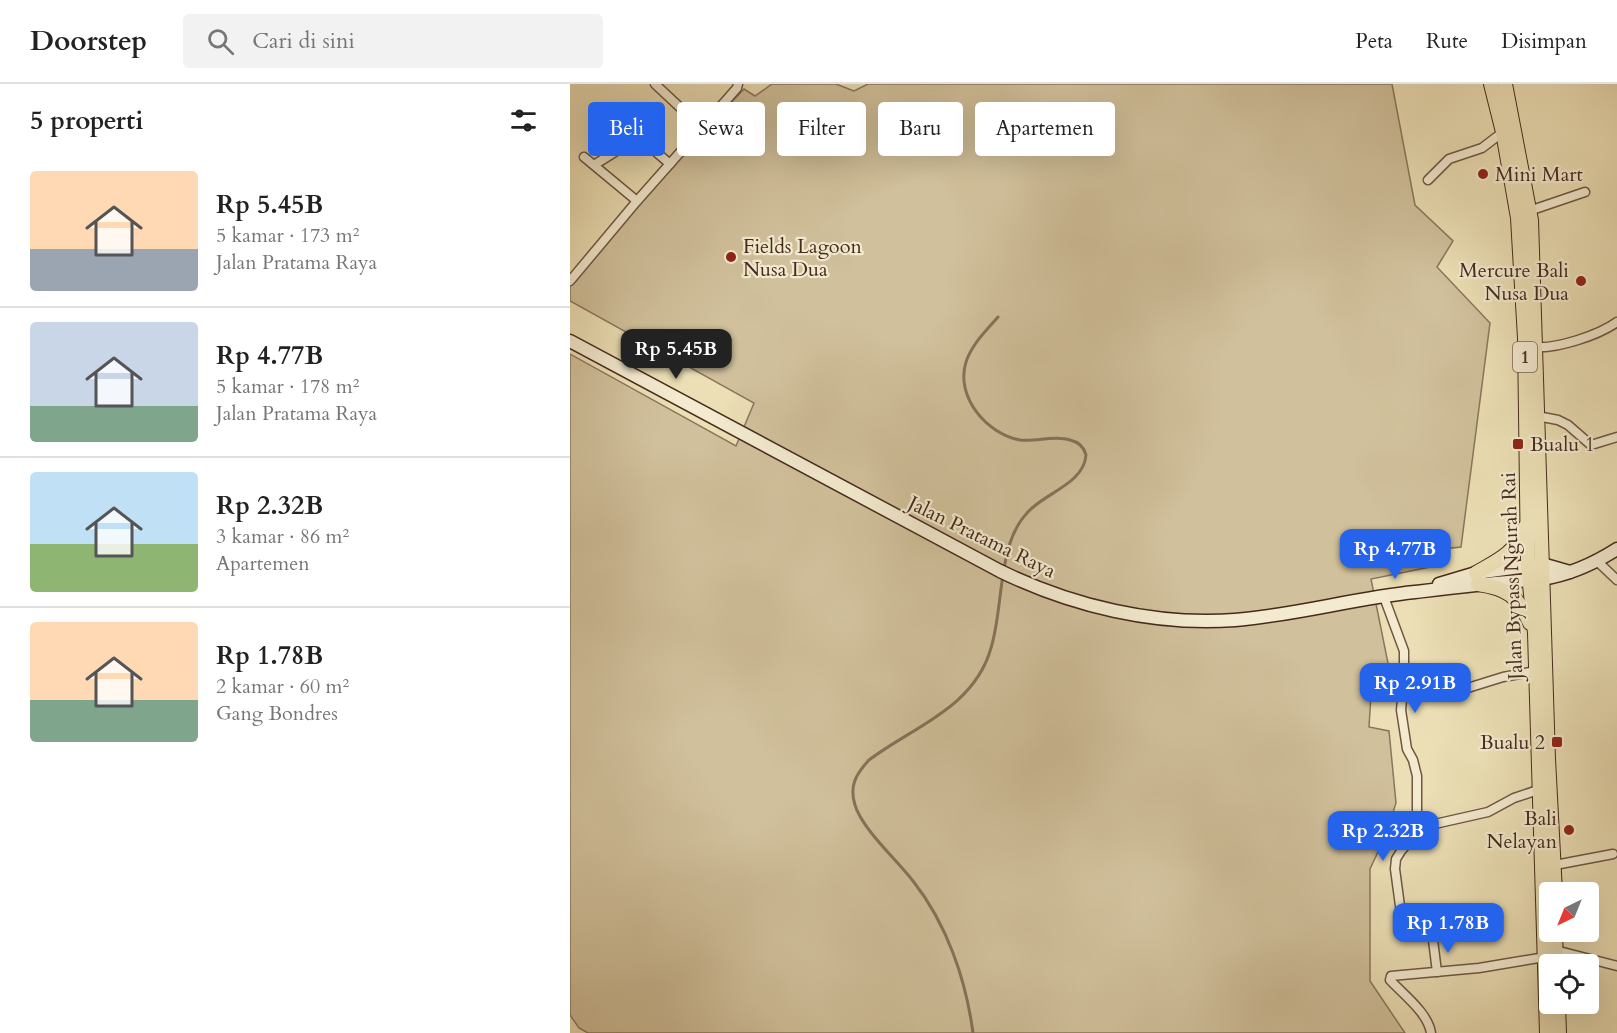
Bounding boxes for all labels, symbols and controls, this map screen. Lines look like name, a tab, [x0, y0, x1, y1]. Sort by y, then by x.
search box	[183, 14, 603, 68]
text: Doorstep	[30, 22, 147, 60]
icon: search	[204, 25, 237, 58]
text: Cari di sini	[252, 26, 355, 56]
text: Peta	[1355, 27, 1393, 56]
text: Rute	[1426, 27, 1468, 56]
text: Disimpan	[1501, 27, 1587, 56]
chip: Beli	[588, 102, 665, 156]
chip: Sewa	[677, 102, 765, 156]
chip: Filter	[777, 102, 866, 156]
chip: Baru	[878, 102, 963, 156]
chip: Apartemen	[975, 102, 1115, 156]
text: 5 properti	[30, 103, 143, 138]
icon: filters	[507, 104, 540, 137]
place label: Mini Mart	[1495, 161, 1584, 188]
marker: Mini Mart	[1476, 167, 1490, 181]
text: Rp 5.45B	[216, 187, 323, 222]
icon: home	[78, 195, 150, 267]
text: 5 kamar · 173 m²	[216, 222, 359, 249]
place label: Fields Lagoon Nusa Dua	[743, 233, 862, 283]
text: Jalan Pratama Raya	[216, 249, 377, 276]
marker: Fields Lagoon Nusa Dua	[724, 250, 738, 264]
place label: Mercure Bali Nusa Dua	[1459, 257, 1569, 307]
marker: Mercure Bali Nusa Dua	[1574, 274, 1588, 288]
pin: Rp 5.45B	[614, 329, 738, 380]
text: Rp 5.45B	[635, 335, 717, 362]
text: Rp 4.77B	[216, 338, 323, 373]
road number: 1	[1513, 342, 1537, 372]
icon: home	[78, 346, 150, 418]
text: 5 kamar · 178 m²	[216, 373, 359, 400]
text: Jalan Pratama Raya	[216, 400, 377, 427]
place label: Bualu 1	[1530, 431, 1595, 458]
marker: Bualu 1	[1511, 437, 1525, 451]
street label: Jalan Bypass Ngurah Rai	[1495, 471, 1529, 683]
text: Rp 2.32B	[216, 488, 323, 523]
street label: Jalan Pratama Raya	[901, 488, 1061, 585]
icon: home	[78, 496, 150, 568]
text: 3 kamar · 86 m²	[216, 523, 349, 550]
pin: Rp 4.77B	[1333, 529, 1457, 580]
text: Rp 4.77B	[1354, 535, 1436, 562]
text: Apartemen	[216, 550, 310, 577]
text: Rp 1.78B	[216, 638, 323, 673]
icon: home	[78, 646, 150, 718]
pin: Rp 2.91B	[1353, 663, 1477, 714]
text: Rp 2.91B	[1374, 669, 1456, 696]
text: 2 kamar · 60 m²	[216, 673, 349, 700]
text: Gang Bondres	[216, 700, 338, 727]
place label: Bualu 2	[1480, 729, 1545, 756]
marker: Bualu 2	[1550, 735, 1564, 749]
place label: Bali Nelayan	[1487, 805, 1558, 855]
pin: Rp 2.32B	[1321, 811, 1445, 862]
text: Rp 2.32B	[1342, 817, 1424, 844]
marker: Bali Nelayan	[1562, 823, 1576, 837]
north arrow	[1539, 882, 1599, 942]
map controls	[1539, 882, 1599, 1014]
pin: Rp 1.78B	[1386, 903, 1510, 954]
text: Rp 1.78B	[1407, 909, 1489, 936]
button: locate	[1539, 954, 1599, 1014]

